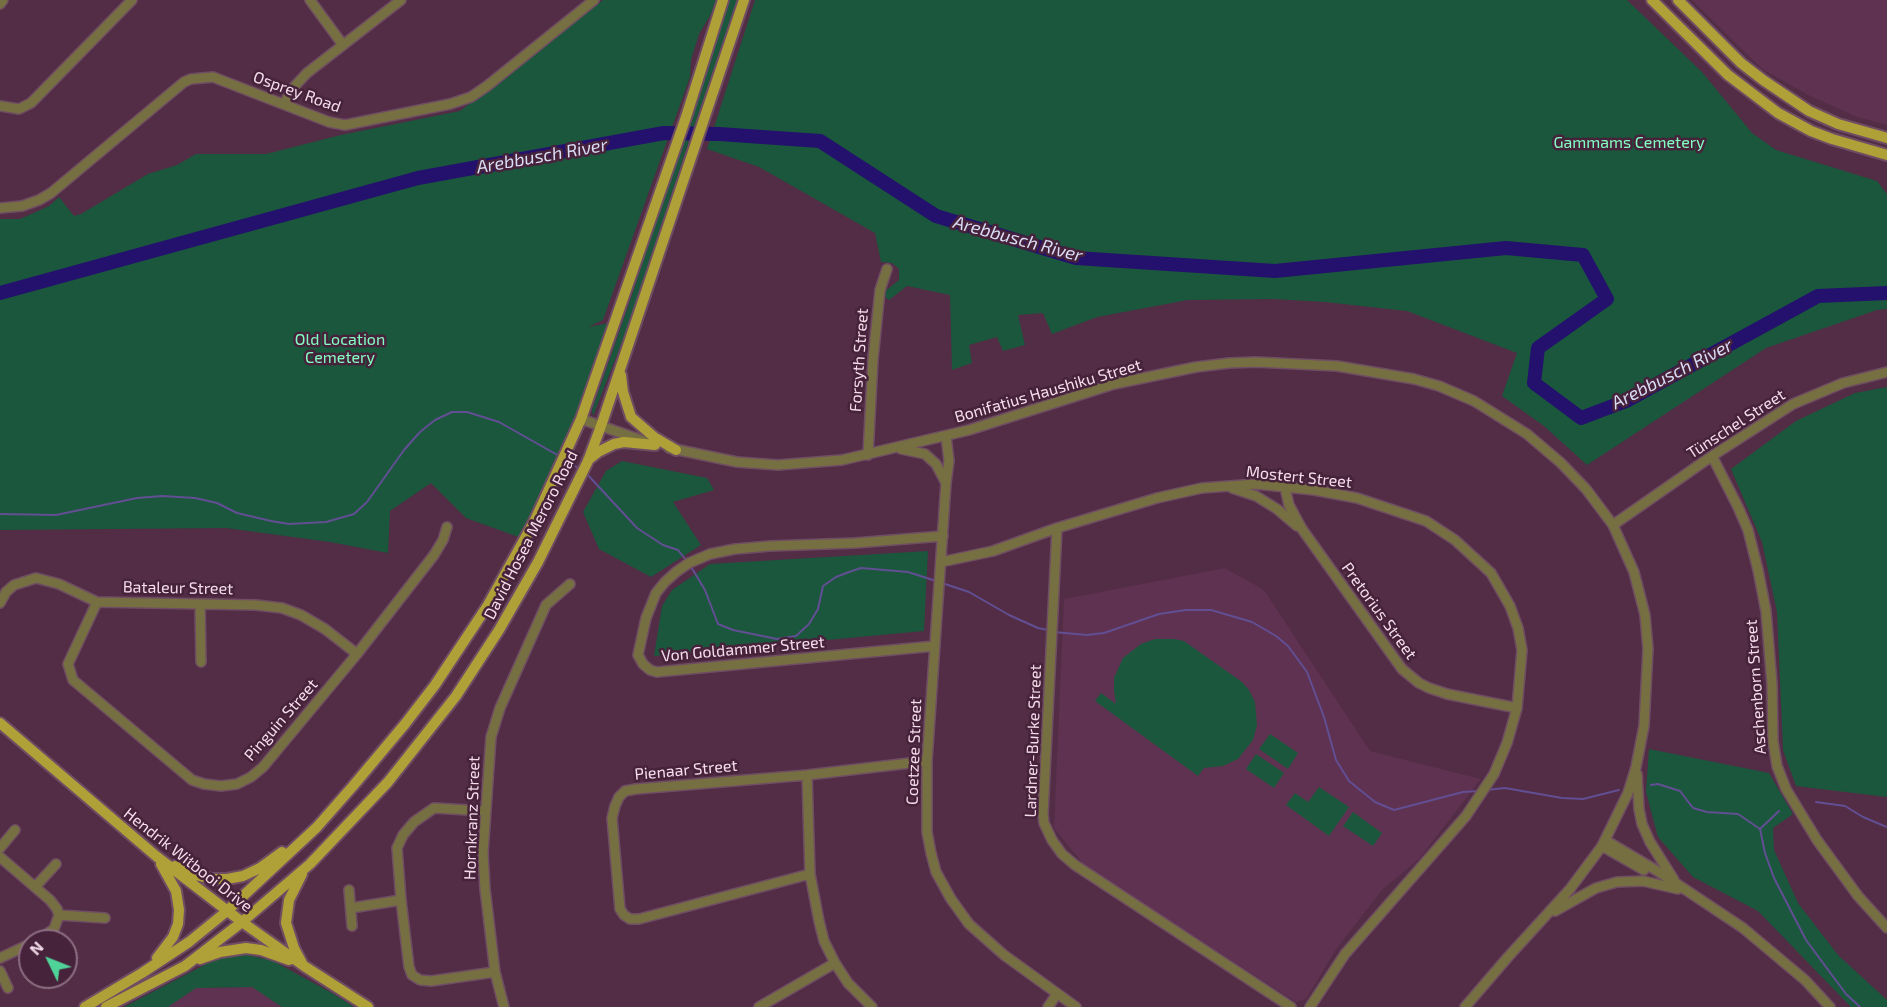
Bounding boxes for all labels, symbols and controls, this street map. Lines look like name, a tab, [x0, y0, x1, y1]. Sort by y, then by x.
street label: Osprey Road	[251, 67, 343, 117]
park label: Gammams Cemetery	[1553, 133, 1705, 153]
water label: Arebbusch River	[475, 134, 609, 178]
water label: Arebbusch River	[951, 211, 1085, 267]
street label: Forsyth Street	[846, 308, 872, 412]
park label: Old Location Cemetery	[295, 330, 385, 368]
water label: Arebbusch River	[1608, 334, 1736, 414]
street label: Bonifatius Haushiku Street	[952, 355, 1144, 427]
street label: Tünschel Street	[1683, 385, 1789, 463]
street label: David Hosea Meroro Road	[480, 447, 582, 623]
street label: Mostert Street	[1245, 462, 1353, 492]
street label: Pretorius Street	[1337, 559, 1421, 663]
street label: Bataleur Street	[123, 577, 233, 599]
street label: Aschenborn Street	[1742, 619, 1770, 755]
street label: Von Goldammer Street	[660, 632, 826, 666]
street label: Lardner-Burke Street	[1021, 664, 1045, 818]
street label: Pinguin Street	[240, 675, 322, 765]
street label: Coetzee Street	[903, 699, 925, 805]
street label: Hornkranz Street	[460, 756, 484, 880]
street label: Pienaar Street	[634, 756, 738, 784]
street label: Hendrik Witbooi Drive	[120, 804, 256, 916]
north arrow	[18, 929, 78, 989]
text: N	[25, 937, 47, 958]

